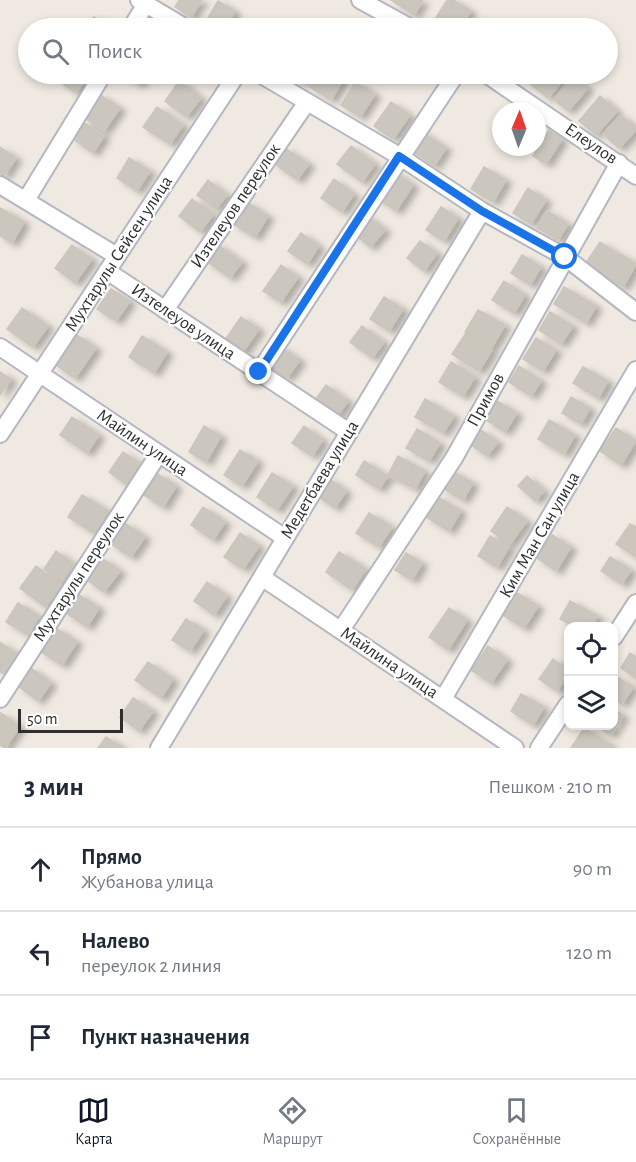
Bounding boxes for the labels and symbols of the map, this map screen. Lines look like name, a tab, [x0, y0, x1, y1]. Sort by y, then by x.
north arrow	[492, 102, 546, 156]
street label: Елеулов	[562, 120, 620, 168]
street label: Изтелеуов переулок	[188, 140, 285, 272]
street label: Мухтарулы Сейсен улица	[62, 173, 176, 335]
route start	[551, 243, 577, 269]
street label: Изтелеуов улица	[128, 281, 238, 363]
route end	[245, 358, 271, 384]
street label: Примов	[464, 370, 508, 430]
street label: Майлин улица	[93, 406, 191, 480]
street label: Медетбаева улица	[277, 417, 362, 542]
street label: Ким Ман Сан улица	[497, 469, 583, 601]
street label: Мухтарулы переулок	[30, 508, 128, 645]
street label: Майлина улица	[337, 624, 441, 702]
scale bar	[18, 706, 123, 734]

